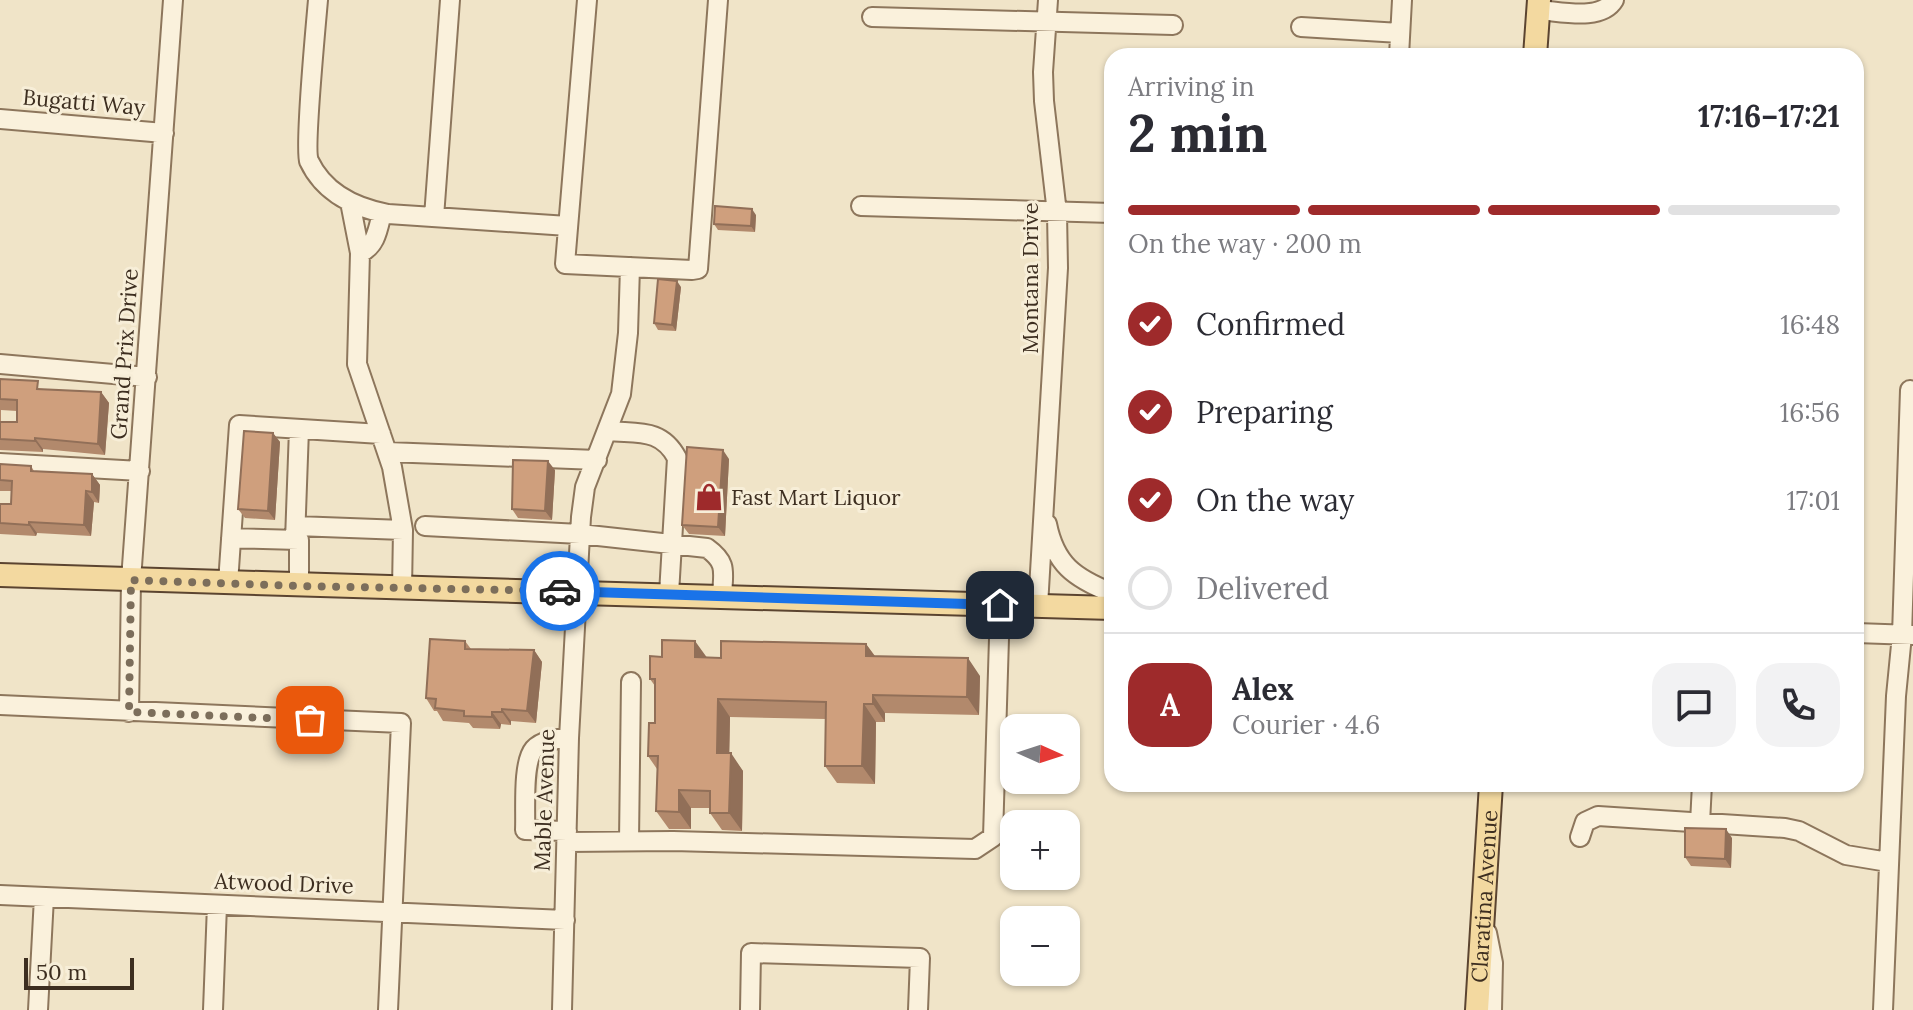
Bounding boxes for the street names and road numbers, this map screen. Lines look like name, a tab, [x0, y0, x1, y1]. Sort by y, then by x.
street label: Bugatti Way	[21, 83, 147, 121]
street label: Montana Drive	[1016, 202, 1044, 354]
street label: Grand Prix Drive	[104, 268, 144, 440]
street label: Mable Avenue	[528, 728, 560, 872]
street label: Claratina Avenue	[1465, 809, 1503, 984]
street label: Atwood Drive	[213, 867, 354, 899]

